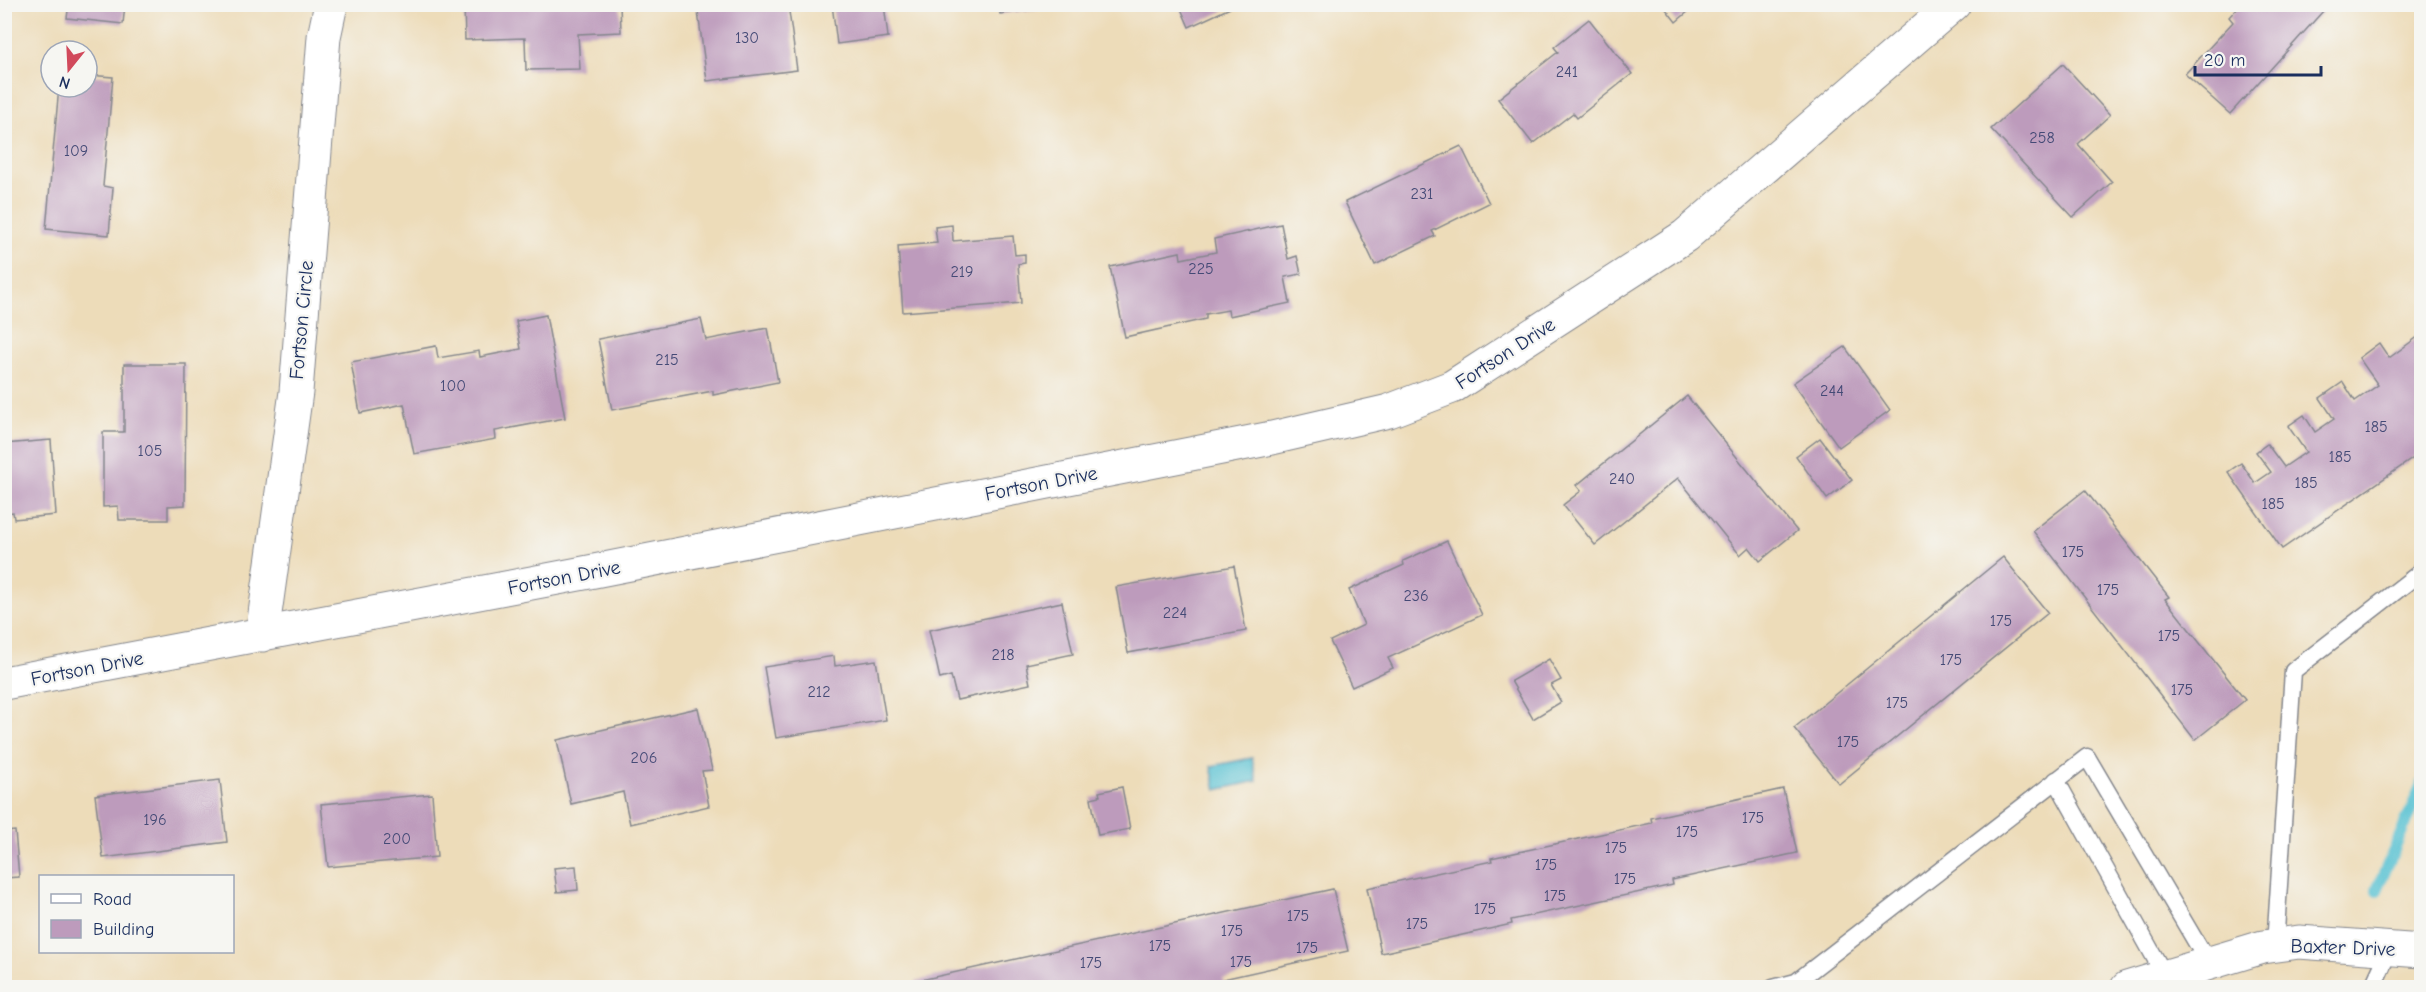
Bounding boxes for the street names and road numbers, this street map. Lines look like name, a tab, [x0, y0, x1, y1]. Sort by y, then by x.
street label: Fortson Circle	[285, 260, 318, 381]
street label: Fortson Drive	[1451, 313, 1559, 394]
street label: Fortson Drive	[983, 461, 1099, 506]
street label: Fortson Drive	[506, 555, 622, 600]
street label: Fortson Drive	[29, 646, 145, 691]
street label: Baxter Drive	[2290, 934, 2396, 961]

